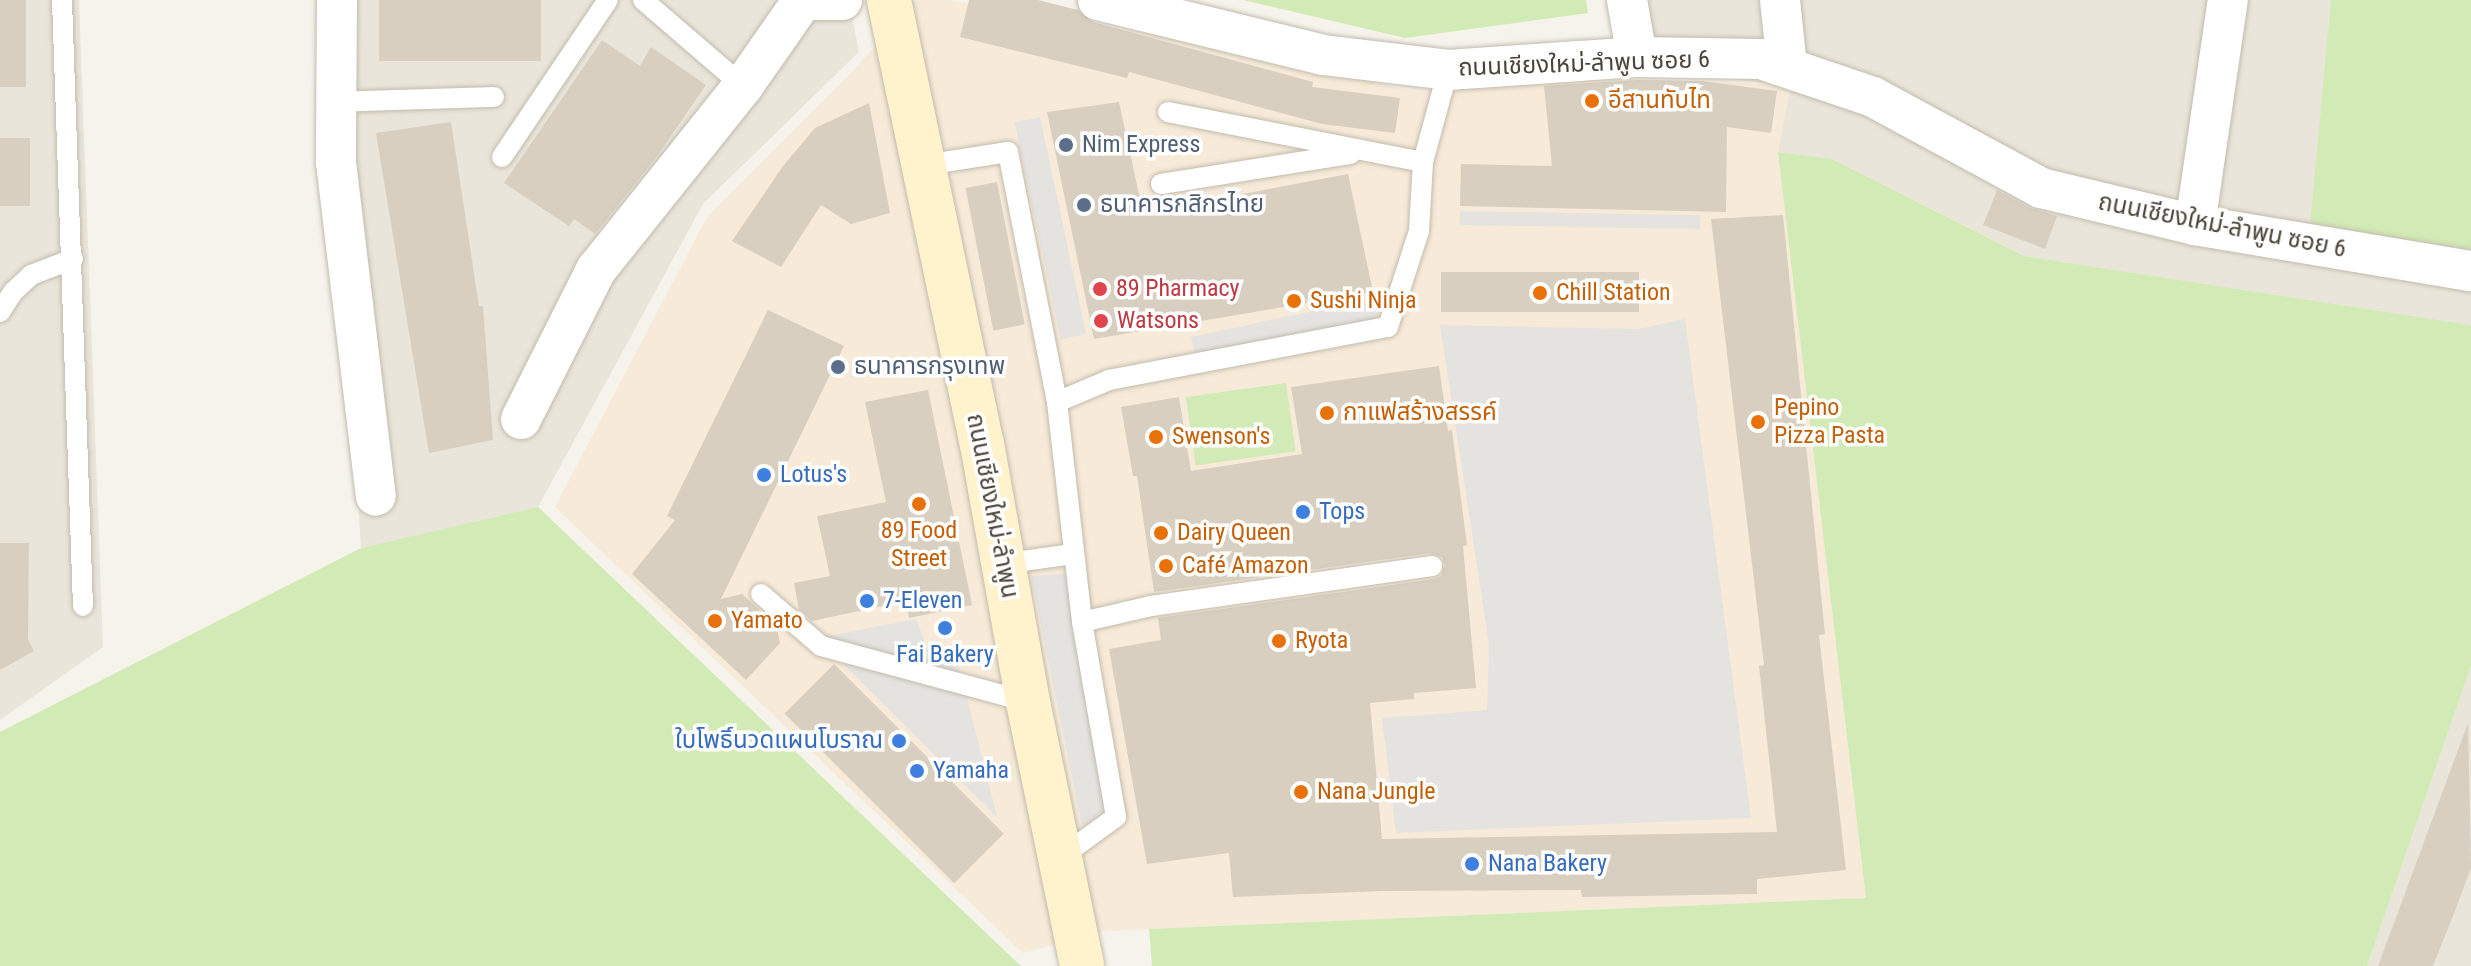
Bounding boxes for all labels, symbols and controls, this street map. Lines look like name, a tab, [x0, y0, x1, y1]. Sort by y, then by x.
street label: ถนนเชียงใหม่-ลำพูน ซอย 6	[1458, 45, 1710, 83]
place label: อีสานทับไท	[1608, 87, 1711, 115]
marker: อีสานทับไท	[1583, 92, 1601, 110]
place label: Nim Express	[1082, 131, 1200, 159]
marker: Nim Express	[1057, 136, 1075, 154]
street label: ถนนเชียงใหม่-ลำพูน ซอย 6	[2096, 188, 2348, 264]
place label: ธนาคารกสิกรไทย	[1100, 191, 1264, 219]
marker: ธนาคารกสิกรไทย	[1075, 196, 1093, 214]
place label: 89 Pharmacy	[1116, 275, 1240, 303]
place label: Chill Station	[1556, 279, 1671, 307]
marker: 89 Pharmacy	[1091, 280, 1109, 298]
marker: Chill Station	[1531, 284, 1549, 302]
place label: Sushi Ninja	[1310, 287, 1416, 315]
marker: Sushi Ninja	[1285, 292, 1303, 310]
place label: Watsons	[1117, 307, 1199, 335]
marker: Watsons	[1092, 312, 1110, 330]
place label: ธนาคารกรุงเทพ	[854, 353, 1005, 381]
marker: ธนาคารกรุงเทพ	[829, 358, 847, 376]
place label: Pepino Pizza Pasta	[1774, 394, 1885, 450]
place label: กาแฟสร้างสรรค์	[1343, 399, 1497, 427]
marker: กาแฟสร้างสรรค์	[1318, 404, 1336, 422]
street label: ถนนเชียงใหม่-ลำพูน	[960, 411, 1024, 601]
marker: Pepino Pizza Pasta	[1749, 413, 1767, 431]
place label: Swenson's	[1172, 423, 1271, 451]
marker: Swenson's	[1147, 428, 1165, 446]
place label: Lotus's	[780, 461, 847, 489]
marker: Lotus's	[755, 466, 773, 484]
marker: 89 Food Street	[910, 495, 928, 513]
place label: Tops	[1319, 498, 1365, 526]
marker: Tops	[1294, 503, 1312, 521]
place label: 89 Food Street	[881, 517, 957, 573]
place label: Dairy Queen	[1177, 519, 1291, 547]
marker: Dairy Queen	[1152, 524, 1170, 542]
place label: Café Amazon	[1182, 552, 1309, 580]
marker: Café Amazon	[1157, 557, 1175, 575]
place label: 7-Eleven	[883, 587, 962, 615]
marker: 7-Eleven	[858, 592, 876, 610]
place label: Yamato	[731, 607, 803, 635]
marker: Yamato	[706, 612, 724, 630]
marker: Fai Bakery	[936, 619, 954, 637]
place label: Ryota	[1295, 627, 1348, 655]
marker: Ryota	[1270, 632, 1288, 650]
place label: Fai Bakery	[896, 641, 994, 669]
place label: ใบโพธิ์นวดแผนโบราณ	[675, 727, 883, 755]
marker: ใบโพธิ์นวดแผนโบราณ	[890, 732, 908, 750]
place label: Yamaha	[933, 757, 1009, 785]
marker: Yamaha	[908, 762, 926, 780]
place label: Nana Jungle	[1317, 778, 1435, 806]
marker: Nana Jungle	[1292, 783, 1310, 801]
place label: Nana Bakery	[1488, 850, 1607, 878]
marker: Nana Bakery	[1463, 855, 1481, 873]

